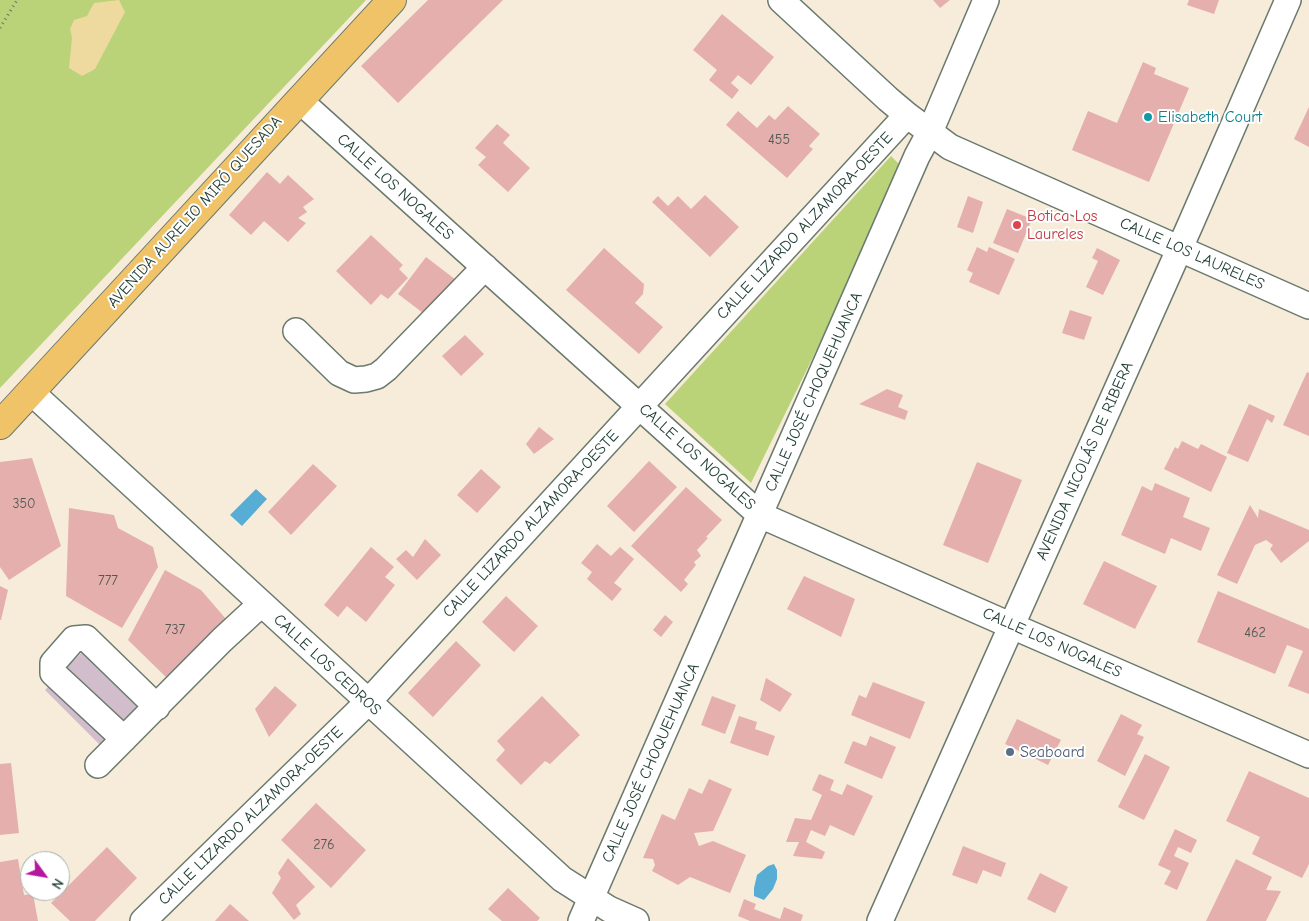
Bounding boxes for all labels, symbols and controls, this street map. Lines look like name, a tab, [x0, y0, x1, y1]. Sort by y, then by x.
place label: Elisabeth Court	[1158, 107, 1262, 127]
marker: Elisabeth Court	[1142, 111, 1154, 123]
street label: AVENIDA AURELIO MIRÓ QUESADA	[104, 112, 286, 312]
street label: CALLE LIZARDO ALZAMORA-OESTE	[713, 128, 897, 324]
street label: CALLE LOS NOGALES	[333, 130, 457, 244]
house number: 455	[768, 132, 790, 148]
place label: Botica Los Laureles	[1027, 206, 1097, 244]
street label: CALLE LOS LAURELES	[1117, 213, 1267, 295]
marker: Botica Los Laureles	[1011, 219, 1023, 231]
street label: CALLE JOSÉ CHOQUEHUANCA	[761, 289, 867, 495]
street label: AVENIDA NICOLÁS DE RIBERA	[1032, 359, 1138, 563]
street label: CALLE LOS NOGALES	[635, 400, 759, 514]
street label: CALLE LIZARDO ALZAMORA-OESTE	[439, 426, 623, 622]
house number: 350	[12, 496, 36, 512]
house number: 777	[98, 573, 118, 589]
street label: CALLE LOS NOGALES	[980, 604, 1124, 682]
street label: CALLE LOS CEDROS	[269, 610, 385, 720]
house number: 737	[165, 622, 185, 638]
house number: 462	[1244, 625, 1266, 641]
street label: CALLE JOSÉ CHOQUEHUANCA	[598, 660, 704, 866]
street label: CALLE LIZARDO ALZAMORA-OESTE	[155, 723, 347, 909]
place label: Seaboard	[1020, 742, 1085, 762]
marker: Seaboard	[1004, 746, 1016, 758]
house number: 276	[313, 837, 335, 853]
north arrow	[20, 851, 70, 901]
text: N	[48, 875, 67, 892]

